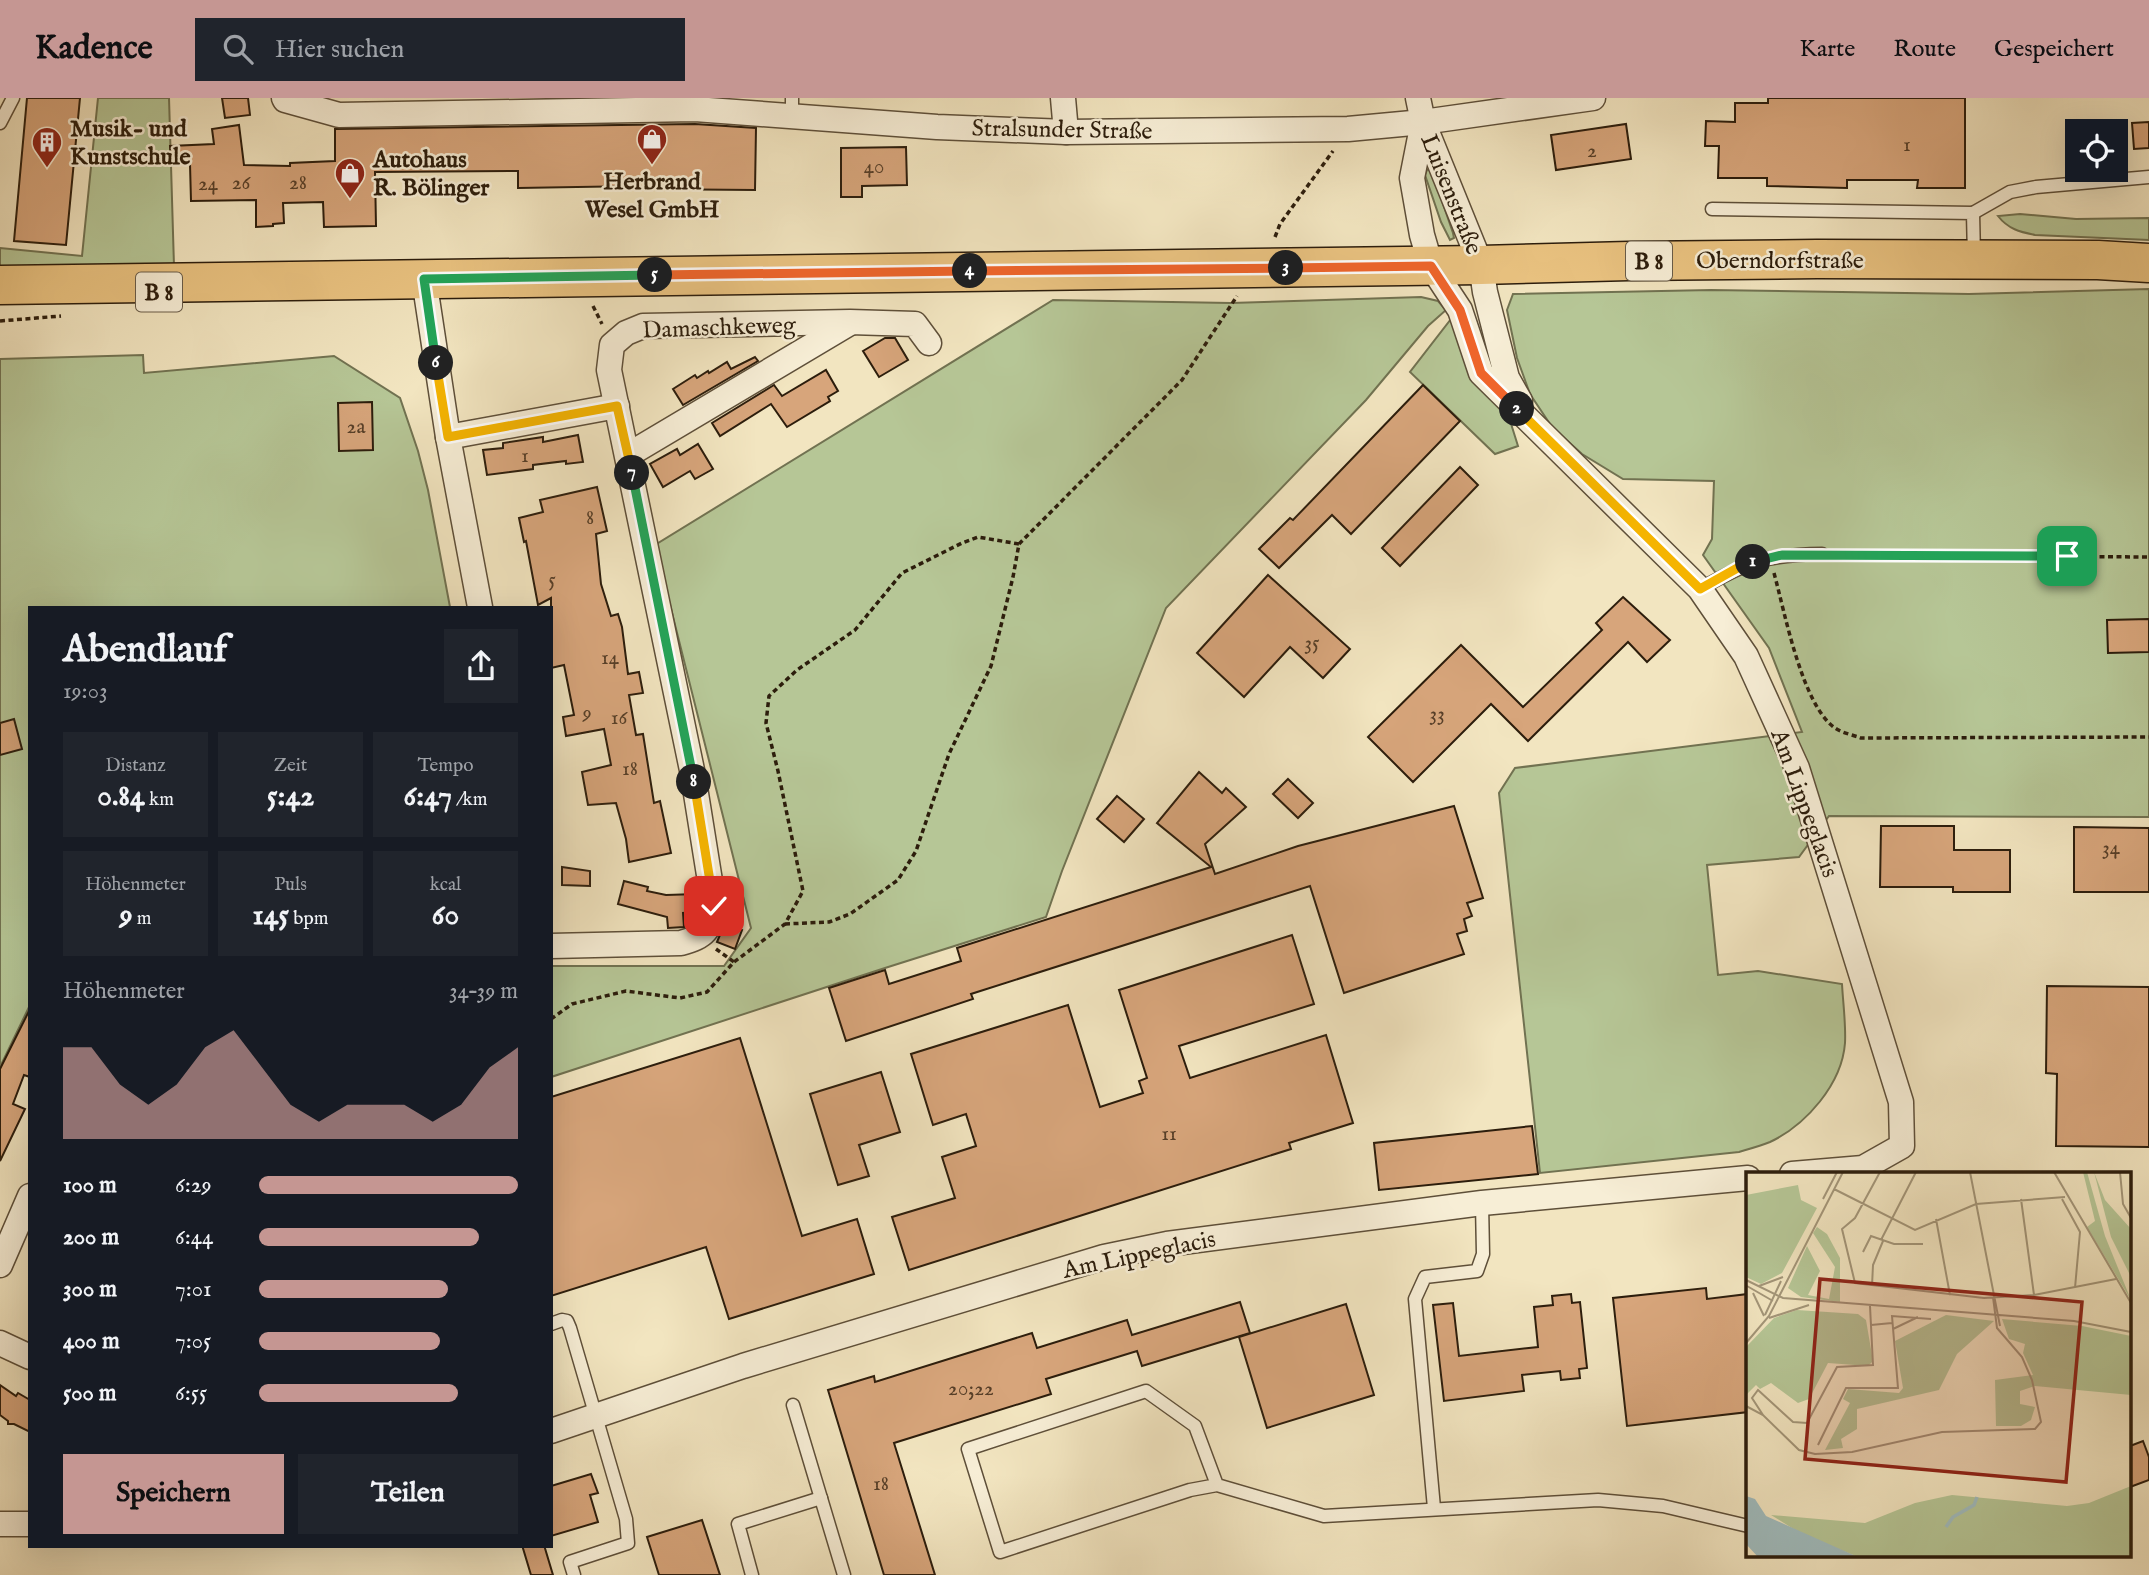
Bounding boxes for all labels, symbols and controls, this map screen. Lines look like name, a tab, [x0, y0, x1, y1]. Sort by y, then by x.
search box	[195, 18, 685, 81]
text: Kadence	[35, 28, 153, 70]
icon: search	[219, 30, 257, 68]
text: Hier suchen	[275, 33, 404, 66]
text: Karte	[1800, 34, 1855, 65]
text: Route	[1893, 34, 1956, 65]
text: Gespeichert	[1994, 34, 2114, 65]
street label: Stralsunder Straße	[971, 113, 1153, 148]
place label: Musik- und Kunstschule	[70, 114, 190, 173]
map controls	[2065, 119, 2128, 182]
button: locate	[2065, 119, 2128, 182]
shop icon: Herbrand Wesel GmbH	[635, 122, 669, 166]
building icon: Musik- und Kunstschule	[30, 125, 64, 169]
street label: Luisenstraße	[1412, 130, 1489, 259]
house number: 1	[1903, 132, 1911, 159]
house number: 2	[1587, 138, 1597, 165]
place label: Autohaus R. Bölinger	[372, 145, 489, 204]
house number: 40	[864, 154, 884, 181]
shop icon: Autohaus R. Bölinger	[333, 156, 367, 200]
place label: Herbrand Wesel GmbH	[584, 167, 720, 226]
house number: 26	[232, 170, 251, 197]
house number: 28	[289, 170, 307, 197]
house number: 24	[198, 171, 219, 198]
road number: B 8	[1626, 242, 1672, 280]
street label: Oberndorfstraße	[1696, 246, 1864, 277]
pin: 3	[1268, 250, 1304, 286]
pin: 4	[953, 254, 988, 288]
text: 3	[1282, 255, 1289, 279]
pin: 5	[638, 258, 672, 292]
text: 4	[965, 258, 974, 282]
text: 5	[651, 262, 658, 286]
road number: B 8	[136, 272, 182, 312]
street label: Damaschkeweg	[642, 310, 797, 347]
pin: 6	[418, 345, 453, 380]
text: 6	[431, 350, 440, 374]
pin: 2	[1500, 392, 1534, 426]
text: 2	[1512, 396, 1521, 420]
house number: 2a	[347, 414, 366, 441]
house number: 1	[521, 443, 529, 470]
pin: 7	[614, 456, 650, 490]
text: 7	[627, 460, 636, 484]
house number: 8	[586, 505, 594, 532]
pin	[2037, 526, 2097, 586]
icon: arrive	[2048, 537, 2086, 575]
pin: 1	[1736, 545, 1770, 580]
text: 1	[1749, 549, 1756, 573]
house number: 5	[548, 567, 556, 594]
text: Abendlauf	[63, 627, 227, 675]
button: share	[444, 629, 518, 703]
house number: 35	[1304, 630, 1320, 657]
house number: 14	[601, 645, 620, 672]
text: 19:03	[63, 677, 108, 706]
house number: 9	[581, 700, 592, 727]
house number: 33	[1429, 701, 1445, 728]
house number: 16	[611, 705, 628, 732]
street label: Am Lippeglacis	[1762, 724, 1845, 882]
text: Distanz	[105, 754, 166, 778]
text: Zeit	[274, 754, 307, 778]
text: Tempo	[417, 754, 474, 778]
house number: 18	[622, 756, 638, 783]
pin: 8	[676, 764, 712, 800]
text: 8	[690, 769, 697, 793]
text: 0.84	[97, 778, 145, 816]
text: 5:42	[267, 778, 314, 816]
text: 6:47	[404, 778, 452, 816]
text: km	[145, 788, 174, 812]
text: /km	[452, 788, 487, 812]
house number: 34	[2102, 835, 2121, 862]
text: Höhenmeter	[85, 873, 186, 897]
text: Puls	[274, 873, 307, 897]
text: kcal	[430, 873, 461, 897]
pin	[684, 876, 744, 936]
icon: check	[695, 887, 733, 925]
text: 9	[120, 897, 133, 935]
text: 145	[253, 897, 289, 935]
text: 60	[432, 897, 459, 935]
text: m	[133, 907, 151, 931]
text: bpm	[289, 907, 328, 931]
text: Höhenmeter	[63, 977, 185, 1006]
text: 34–39 m	[449, 977, 518, 1006]
house number: 11	[1161, 1121, 1177, 1148]
text: 100 m	[63, 1171, 117, 1200]
text: 6:29	[175, 1171, 212, 1200]
inset map	[1746, 1172, 2132, 1558]
text: 200 m	[63, 1223, 119, 1252]
text: 6:44	[175, 1223, 213, 1252]
street label: Am Lippeglacis	[1059, 1224, 1219, 1287]
text: 300 m	[63, 1275, 117, 1304]
text: 7:01	[175, 1275, 212, 1304]
text: 400 m	[63, 1327, 120, 1356]
text: 7:05	[175, 1327, 211, 1356]
house number: 20;22	[948, 1376, 994, 1403]
text: 500 m	[63, 1379, 117, 1408]
text: 6:55	[175, 1379, 207, 1408]
button: Speichern	[63, 1454, 284, 1534]
button: Teilen	[298, 1454, 518, 1534]
house number: 18	[873, 1471, 889, 1498]

